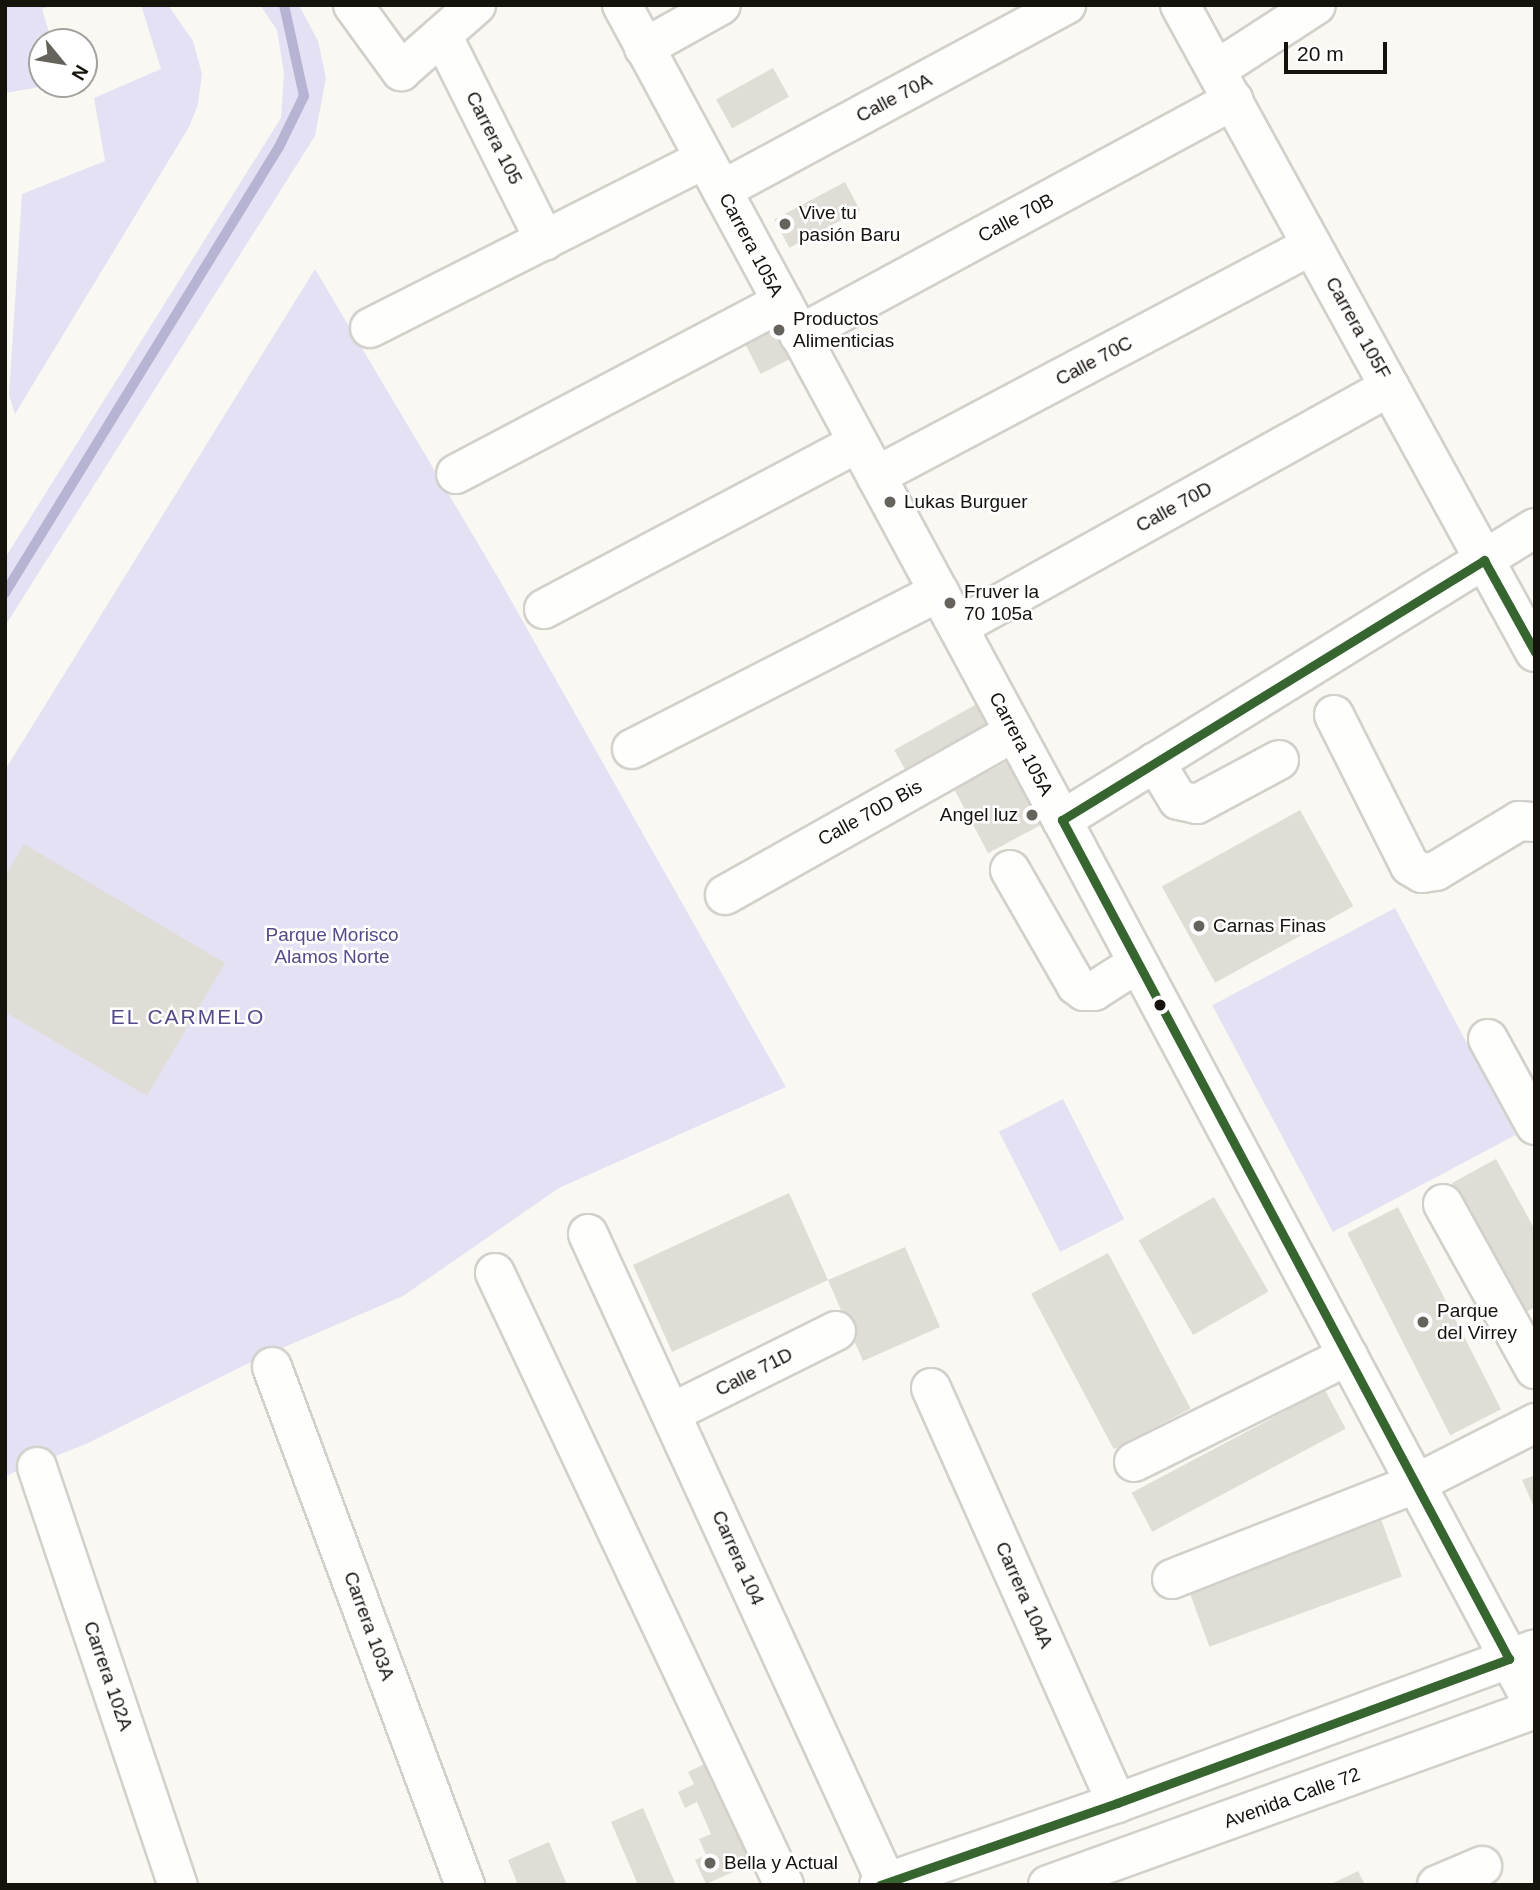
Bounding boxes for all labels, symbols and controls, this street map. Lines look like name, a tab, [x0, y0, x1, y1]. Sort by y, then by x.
north arrow	[28, 28, 98, 98]
scale bar	[1288, 28, 1391, 72]
text: 20 m	[1297, 42, 1344, 65]
text: N	[67, 62, 92, 84]
street label: Calle 70A	[852, 69, 936, 127]
street label: Carrera 105	[461, 88, 527, 188]
street label: Carrera 105A	[714, 189, 788, 301]
street label: Calle 70B	[974, 189, 1058, 247]
place label: Vive tu pasión Baru	[799, 202, 900, 246]
marker: Vive tu pasión Baru	[777, 216, 793, 232]
street label: Carrera 105F	[1321, 273, 1395, 383]
place label: Productos Alimenticias	[793, 308, 894, 352]
marker: Productos Alimenticias	[771, 322, 787, 338]
street label: Calle 70C	[1052, 331, 1136, 391]
street label: Calle 70D	[1132, 477, 1216, 537]
place label: Lukas Burguer	[904, 491, 1028, 513]
marker: Lukas Burguer	[882, 494, 898, 510]
place label: Fruver la 70 105a	[964, 581, 1039, 625]
marker: Fruver la 70 105a	[942, 595, 958, 611]
street label: Carrera 105A	[984, 688, 1058, 800]
street label: Calle 70D Bis	[814, 775, 926, 851]
place label: Angel luz	[940, 804, 1018, 826]
marker: Angel luz	[1024, 807, 1040, 823]
place label: Carnas Finas	[1213, 915, 1326, 937]
marker: Carnas Finas	[1191, 918, 1207, 934]
park label: Parque Morisco Alamos Norte	[265, 924, 399, 968]
unlabelled marker	[1153, 998, 1167, 1012]
district label: EL CARMELO	[112, 1004, 264, 1030]
place label: Parque del Virrey	[1437, 1300, 1517, 1344]
marker: Parque del Virrey	[1415, 1314, 1431, 1330]
street label: Calle 71D	[712, 1343, 796, 1401]
street label: Carrera 104	[707, 1507, 769, 1609]
street label: Carrera 104A	[990, 1538, 1058, 1652]
street label: Carrera 103A	[339, 1569, 399, 1683]
street label: Carrera 102A	[79, 1618, 137, 1734]
street label: Avenida Calle 72	[1221, 1763, 1363, 1833]
place label: Bella y Actual	[724, 1852, 839, 1874]
marker: Bella y Actual	[702, 1855, 718, 1871]

